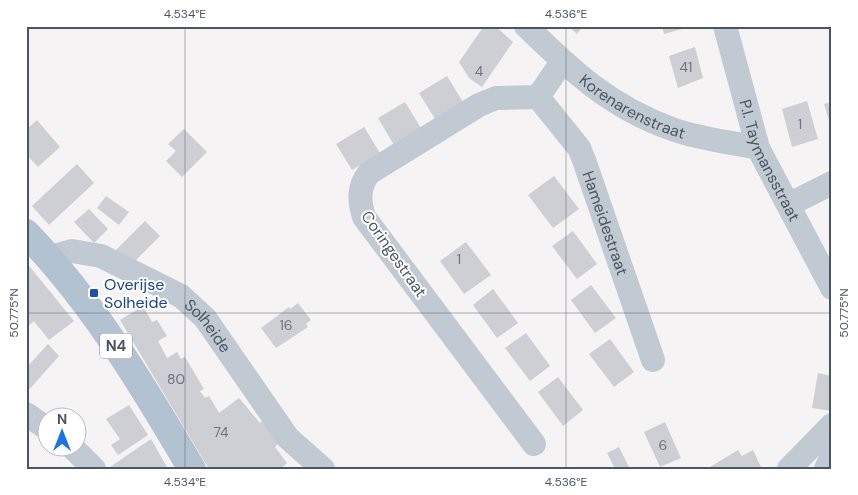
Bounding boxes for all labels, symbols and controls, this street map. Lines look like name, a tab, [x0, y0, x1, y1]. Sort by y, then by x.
text: 4.534°E	[164, 6, 206, 22]
text: 4.536°E	[545, 6, 587, 22]
house number: 41	[680, 58, 692, 76]
house number: 4	[475, 62, 484, 80]
street label: Korenarenstraat	[575, 69, 688, 143]
street label: P.I. Taymansstraat	[735, 97, 805, 225]
house number: 1	[798, 115, 802, 133]
street label: Hameidestraat	[578, 168, 633, 278]
street label: Coringestraat	[356, 207, 432, 301]
house number: 1	[457, 250, 461, 268]
place label: Overijse Solheide	[104, 274, 168, 313]
marker: Overijse Solheide	[88, 287, 100, 299]
text: 50.775°N	[6, 288, 22, 338]
text: 50.775°N	[836, 288, 852, 338]
street label: Solheide	[180, 294, 236, 357]
house number: 16	[279, 316, 293, 334]
road number: N4	[100, 334, 132, 358]
house number: 80	[167, 370, 185, 388]
north arrow	[38, 408, 88, 458]
text: N	[57, 410, 67, 428]
house number: 74	[213, 423, 229, 441]
house number: 6	[659, 436, 667, 454]
text: 4.534°E	[164, 474, 206, 490]
text: 4.536°E	[545, 474, 587, 490]

